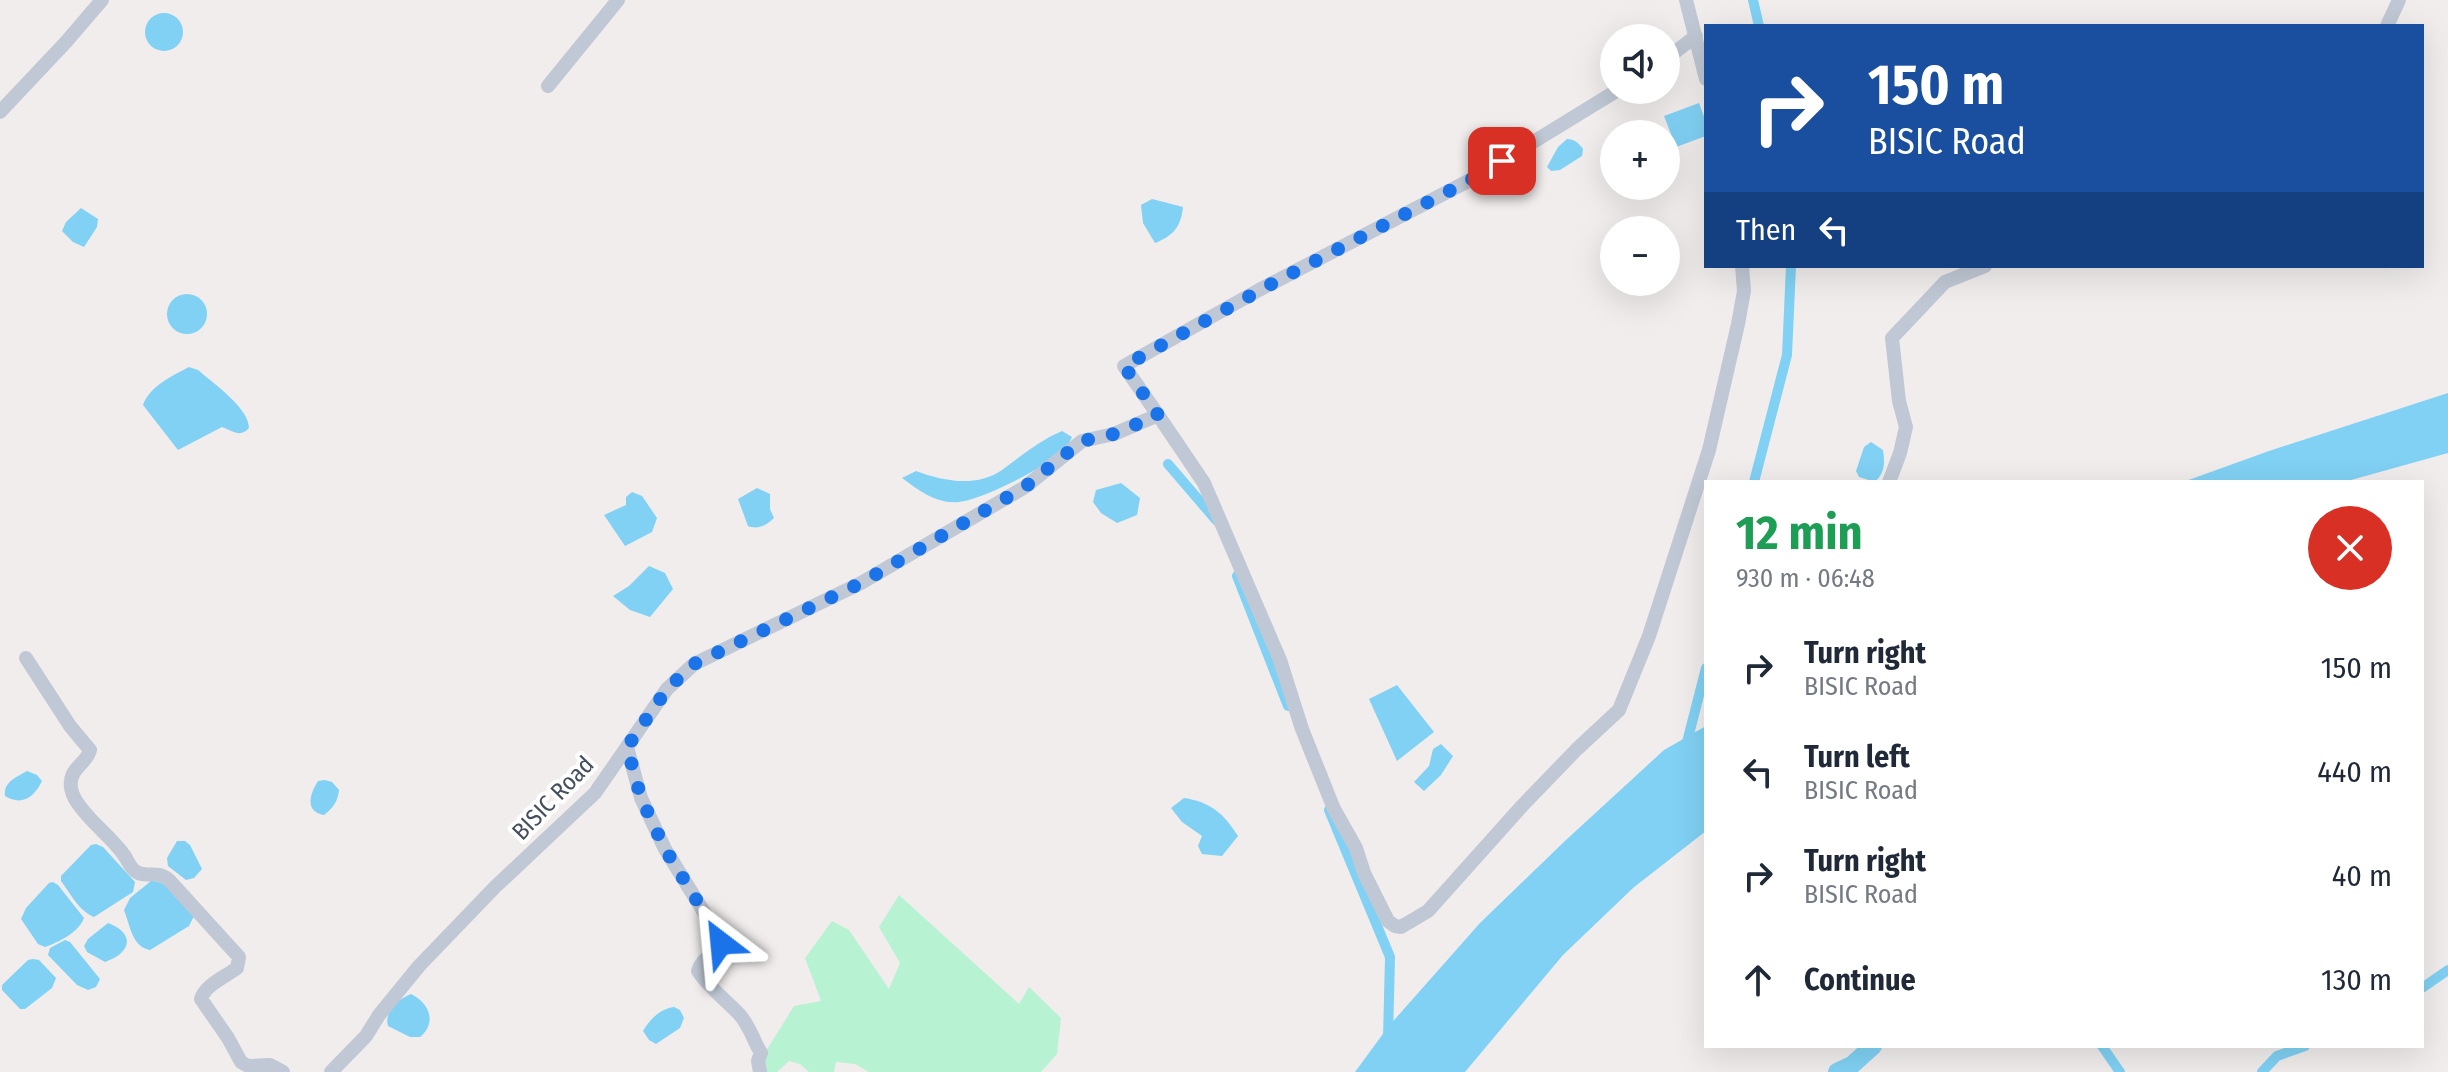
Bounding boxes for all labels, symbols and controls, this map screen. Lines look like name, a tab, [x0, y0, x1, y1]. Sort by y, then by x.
map controls	[1600, 24, 1680, 296]
button: sound	[1600, 24, 1680, 104]
text: 150 m	[1868, 52, 2004, 119]
icon: right	[1736, 56, 1840, 160]
button: +	[1600, 120, 1680, 200]
text: BISIC Road	[1868, 120, 2026, 164]
pin	[1468, 127, 1536, 195]
icon: arrive	[1480, 139, 1524, 183]
icon: left	[1812, 208, 1856, 252]
text: Then	[1736, 212, 1796, 248]
button: −	[1600, 216, 1680, 296]
text: 12 min	[1736, 504, 1863, 562]
button: close	[2308, 506, 2392, 590]
text: 930 m · 06:48	[1736, 563, 1875, 594]
text: Turn right	[1804, 635, 1926, 671]
icon: right	[1736, 646, 1780, 690]
text: 150 m	[2321, 650, 2392, 686]
text: BISIC Road	[1804, 671, 1918, 702]
text: Turn left	[1804, 739, 1910, 775]
street label: BISIC Road	[506, 750, 600, 846]
icon: left	[1736, 750, 1780, 794]
text: 440 m	[2317, 754, 2392, 790]
text: BISIC Road	[1804, 775, 1918, 806]
text: Turn right	[1804, 843, 1926, 879]
icon: right	[1736, 854, 1780, 898]
text: 40 m	[2332, 858, 2392, 894]
text: BISIC Road	[1804, 879, 1918, 910]
position arrow	[679, 901, 763, 985]
icon: ahead	[1736, 958, 1780, 1002]
text: Continue	[1804, 962, 1916, 998]
text: 130 m	[2321, 962, 2392, 998]

